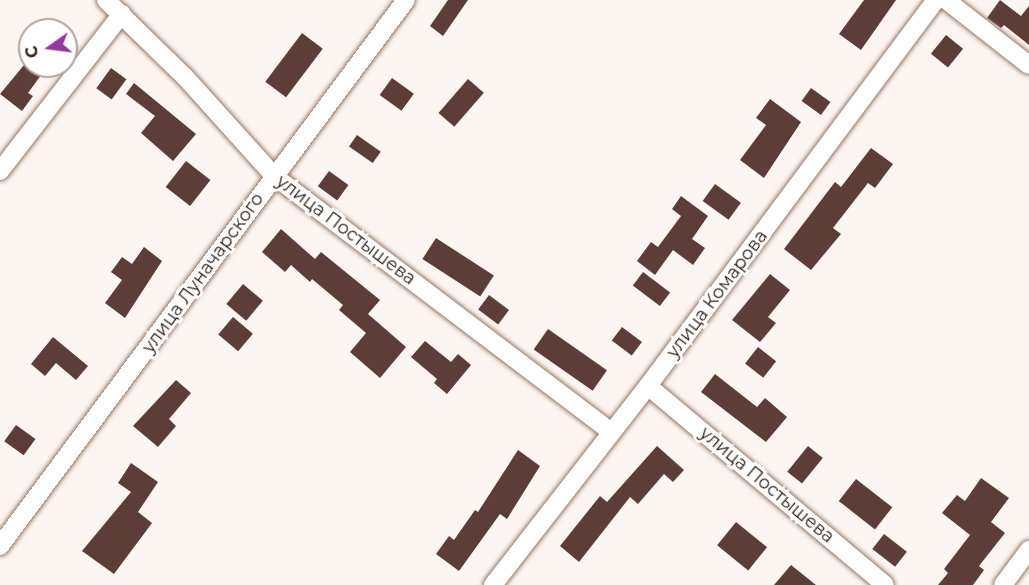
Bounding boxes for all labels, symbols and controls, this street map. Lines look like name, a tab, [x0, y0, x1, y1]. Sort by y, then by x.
north arrow	[18, 18, 78, 78]
text: С	[21, 44, 43, 60]
street label: улица Постышева	[272, 170, 420, 290]
street label: улица Луначарского	[138, 189, 268, 357]
street label: улица Комарова	[662, 226, 772, 362]
street label: улица Постышева	[695, 422, 839, 548]

